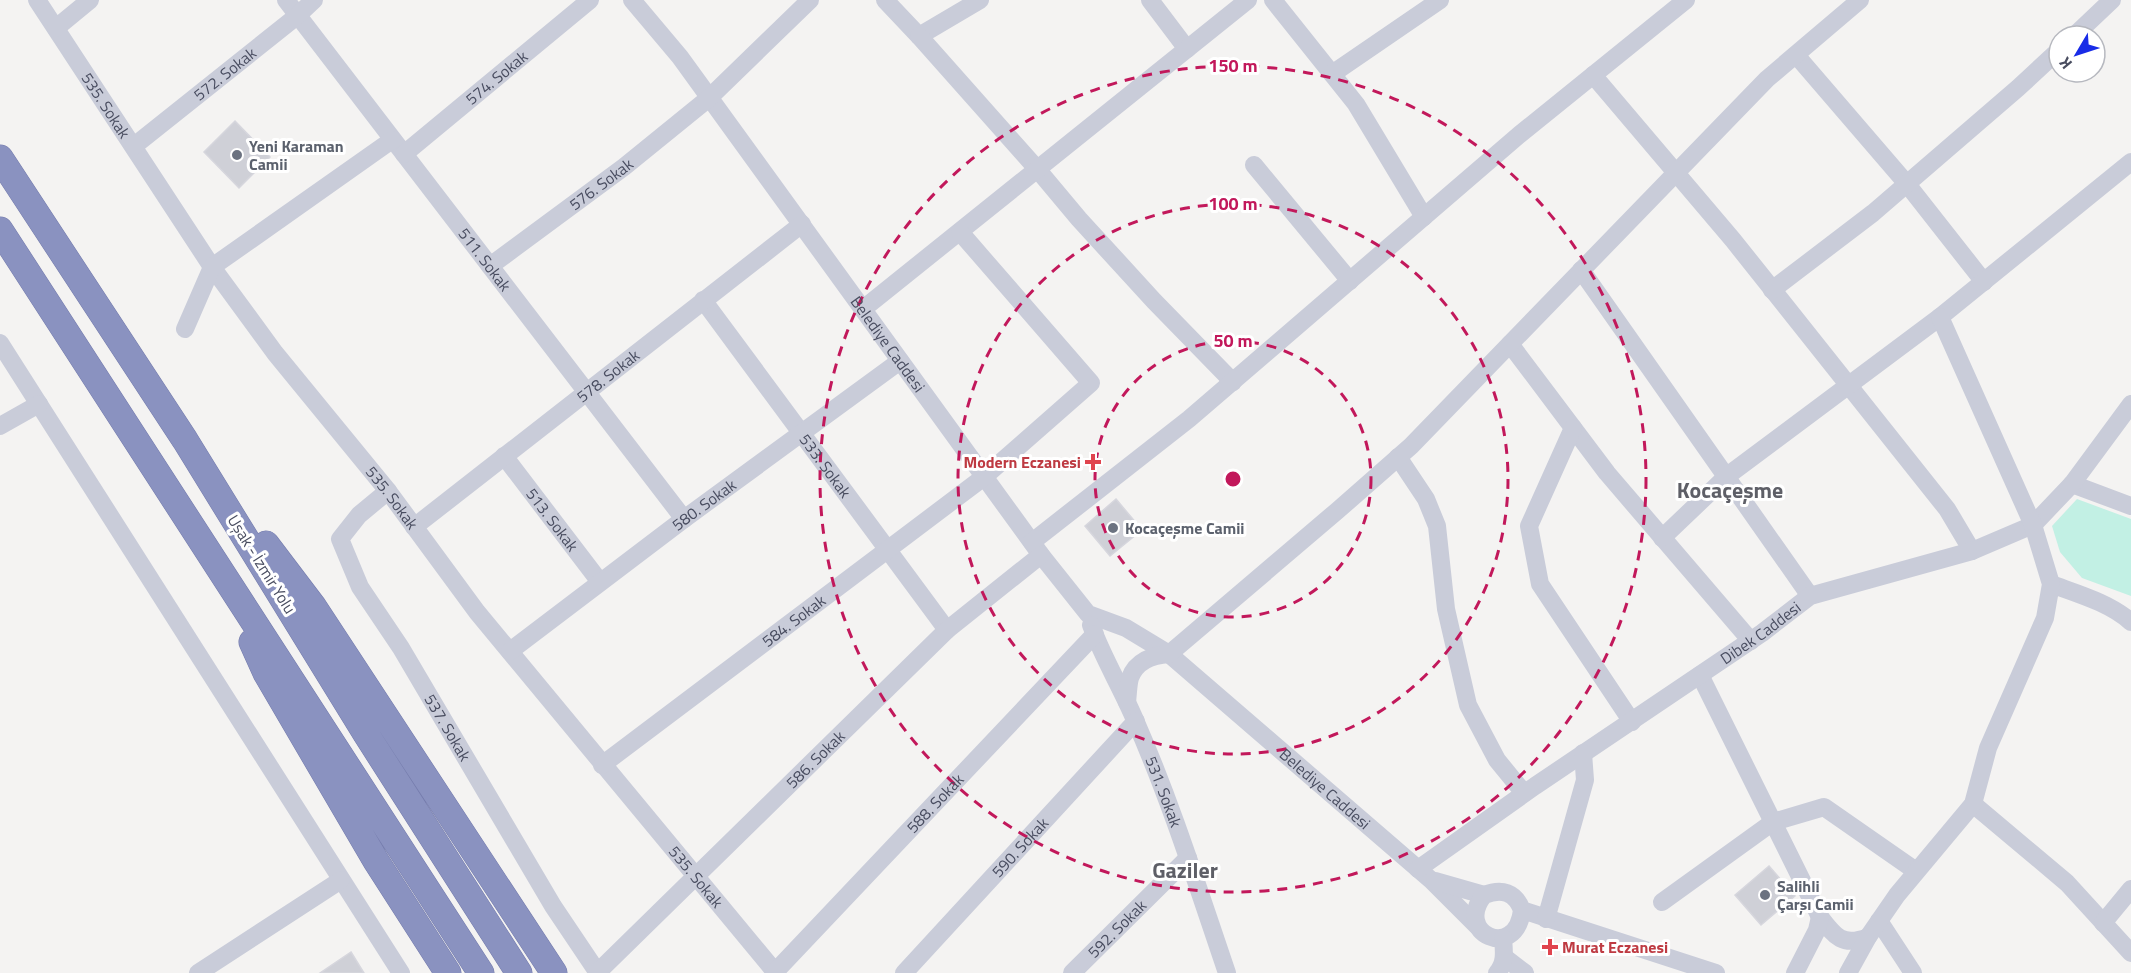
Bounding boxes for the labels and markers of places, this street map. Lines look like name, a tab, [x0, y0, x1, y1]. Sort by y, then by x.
place label: Yeni Karaman Camii	[249, 134, 344, 176]
marker: Yeni Karaman Camii	[230, 148, 244, 162]
place label: Modern Eczanesi	[964, 450, 1081, 474]
marker: Modern Eczanesi	[1086, 455, 1100, 469]
centre of rings	[1223, 469, 1243, 489]
place label: Kocaçeşme Camii	[1125, 516, 1244, 540]
marker: Kocaçeşme Camii	[1106, 521, 1120, 535]
place label: Salihli Çarşı Camii	[1777, 874, 1854, 916]
marker: Salihli Çarşı Camii	[1758, 888, 1772, 902]
place label: Murat Eczanesi	[1562, 935, 1668, 959]
marker: Murat Eczanesi	[1543, 940, 1557, 954]

